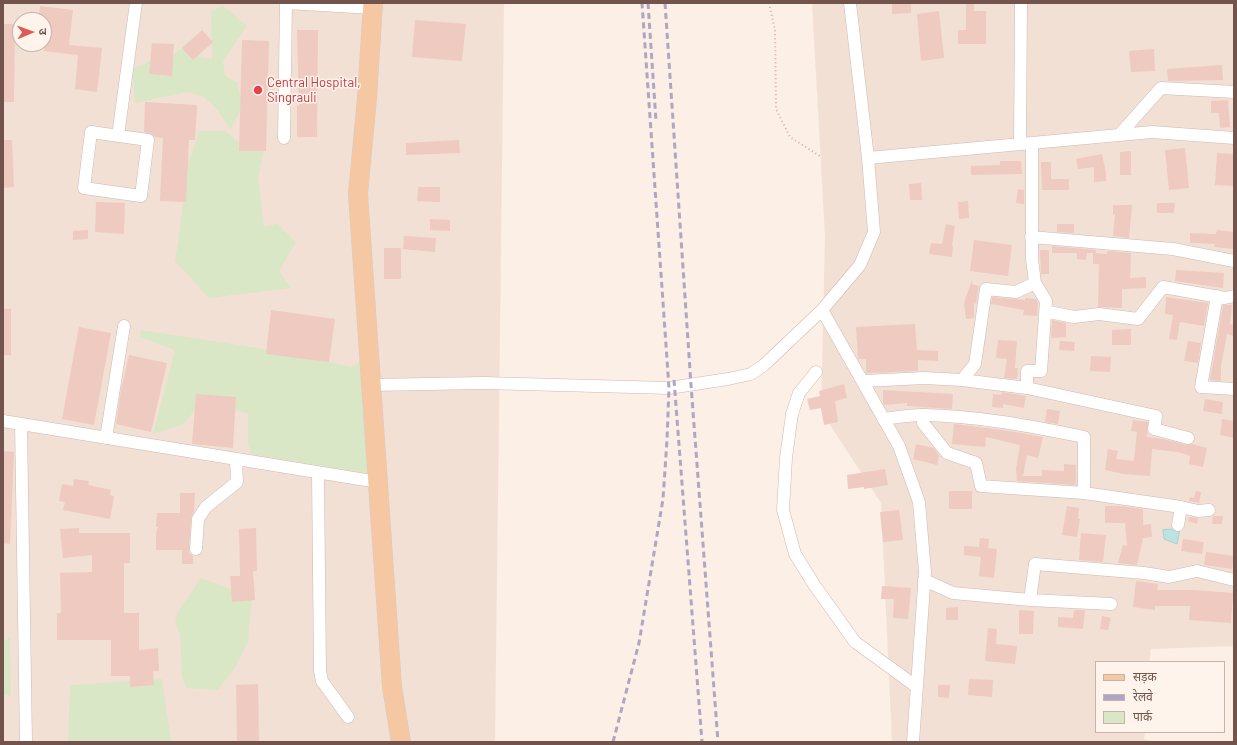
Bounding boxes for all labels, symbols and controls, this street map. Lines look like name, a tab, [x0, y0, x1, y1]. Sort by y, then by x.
north arrow	[12, 12, 52, 52]
text: उ	[37, 28, 50, 35]
place label: Central Hospital, Singrauli	[267, 75, 361, 106]
marker: Central Hospital, Singrauli	[252, 84, 264, 96]
legend	[1095, 661, 1225, 733]
text: सड़क	[1133, 669, 1157, 683]
text: रेलवे	[1133, 689, 1153, 703]
text: पार्क	[1133, 709, 1152, 723]

